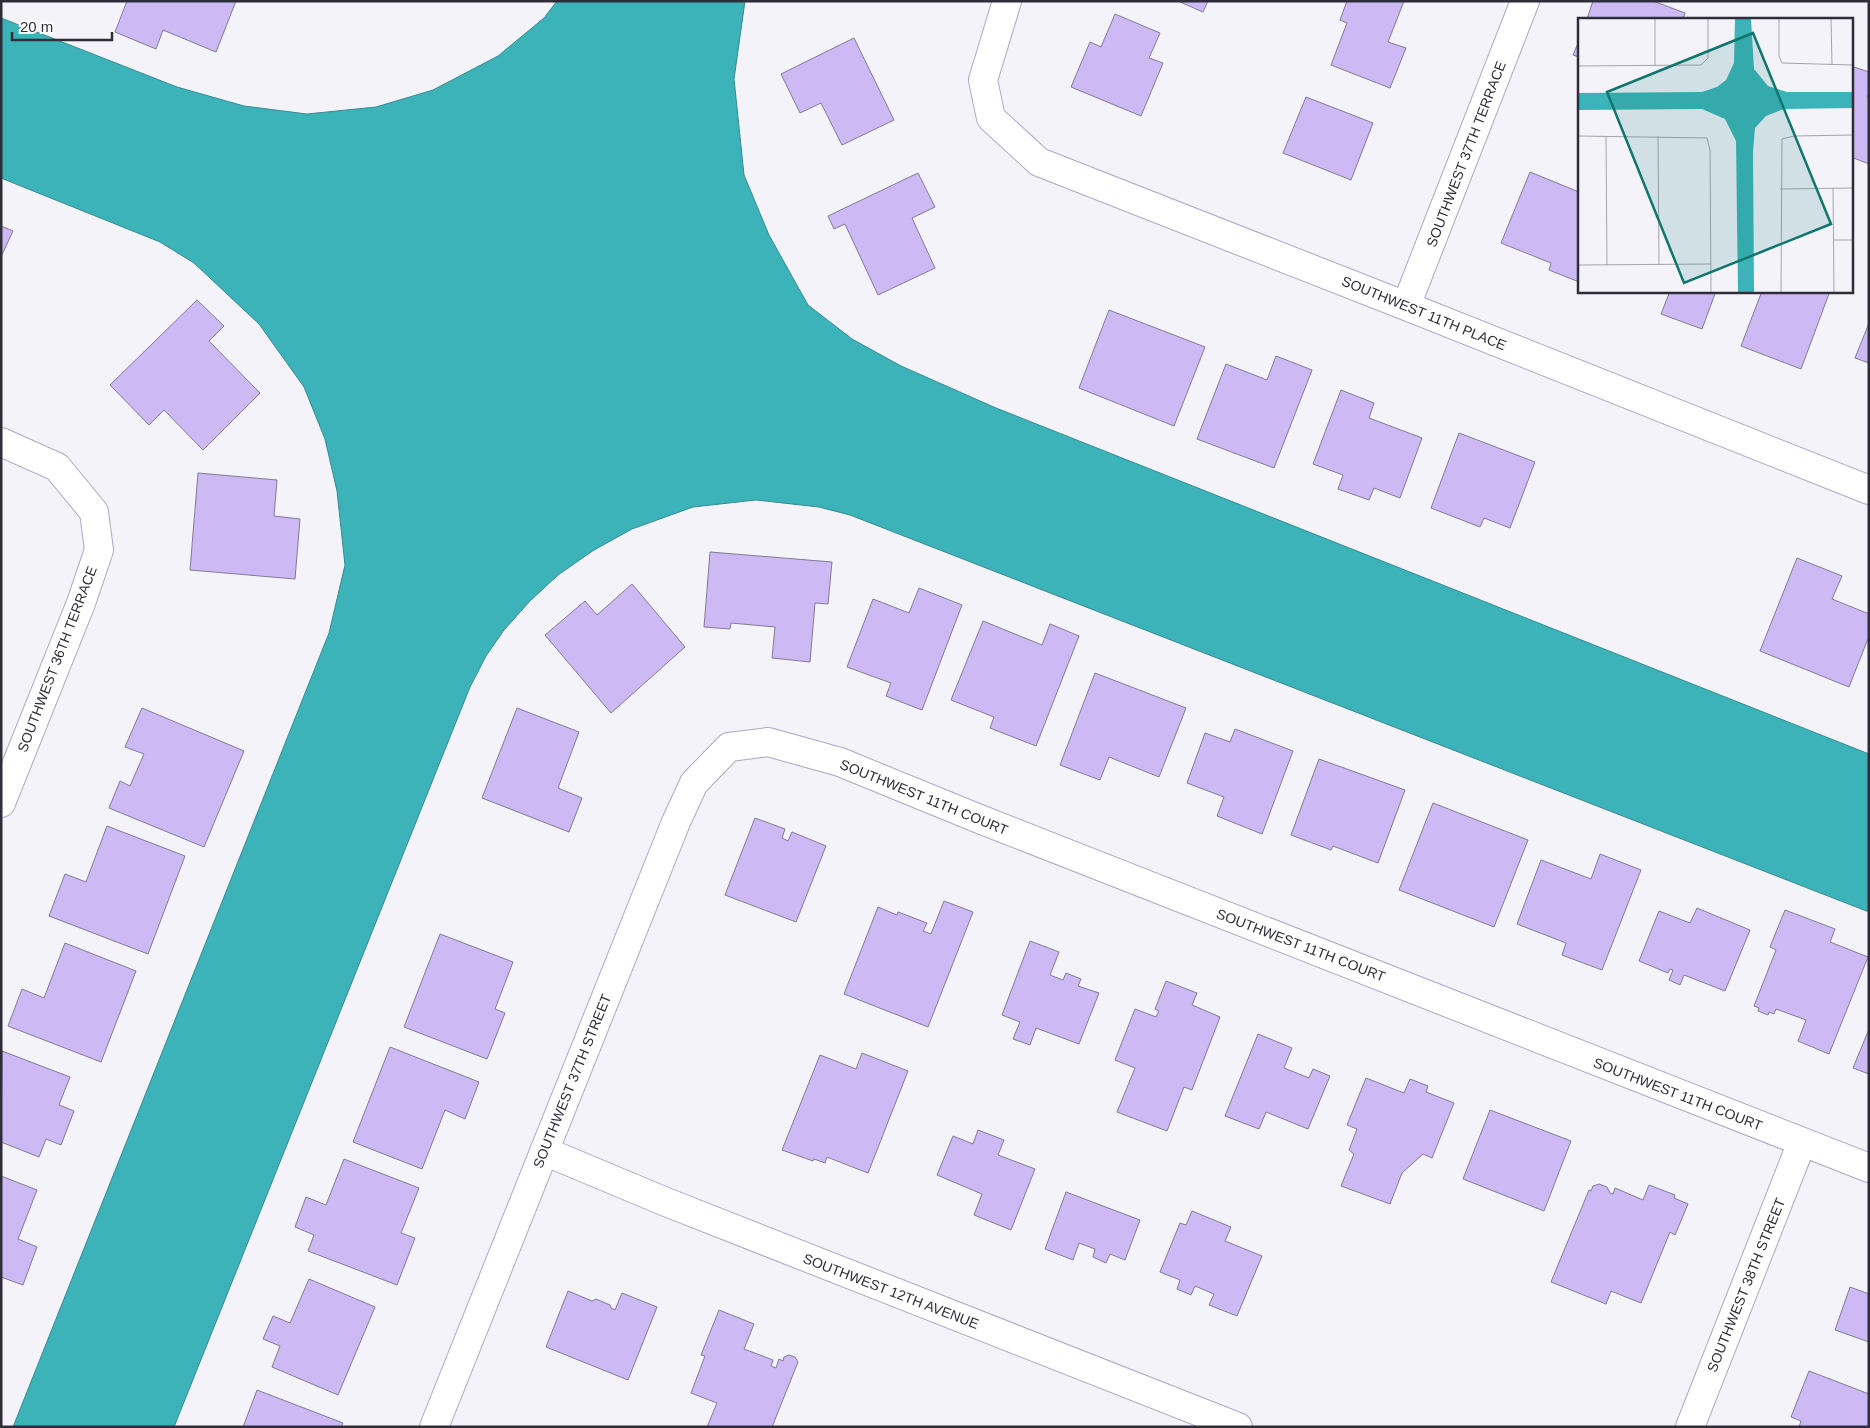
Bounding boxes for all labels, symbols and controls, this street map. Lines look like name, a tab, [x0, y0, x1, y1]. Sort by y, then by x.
scale bar	[12, 10, 112, 42]
text: 20 m	[20, 18, 53, 35]
inset map	[1578, 18, 1852, 292]
street label: SOUTHWEST 37TH TERRACE	[1423, 59, 1509, 249]
street label: SOUTHWEST 11TH PLACE	[1339, 273, 1509, 353]
street label: SOUTHWEST 36TH TERRACE	[14, 564, 100, 754]
street label: SOUTHWEST 11TH COURT	[838, 756, 1011, 838]
street label: SOUTHWEST 11TH COURT	[1214, 905, 1388, 985]
street label: SOUTHWEST 37TH STREET	[530, 991, 615, 1170]
street label: SOUTHWEST 11TH COURT	[1591, 1054, 1765, 1134]
street label: SOUTHWEST 38TH STREET	[1704, 1195, 1789, 1374]
street label: SOUTHWEST 12TH AVENUE	[801, 1250, 981, 1332]

